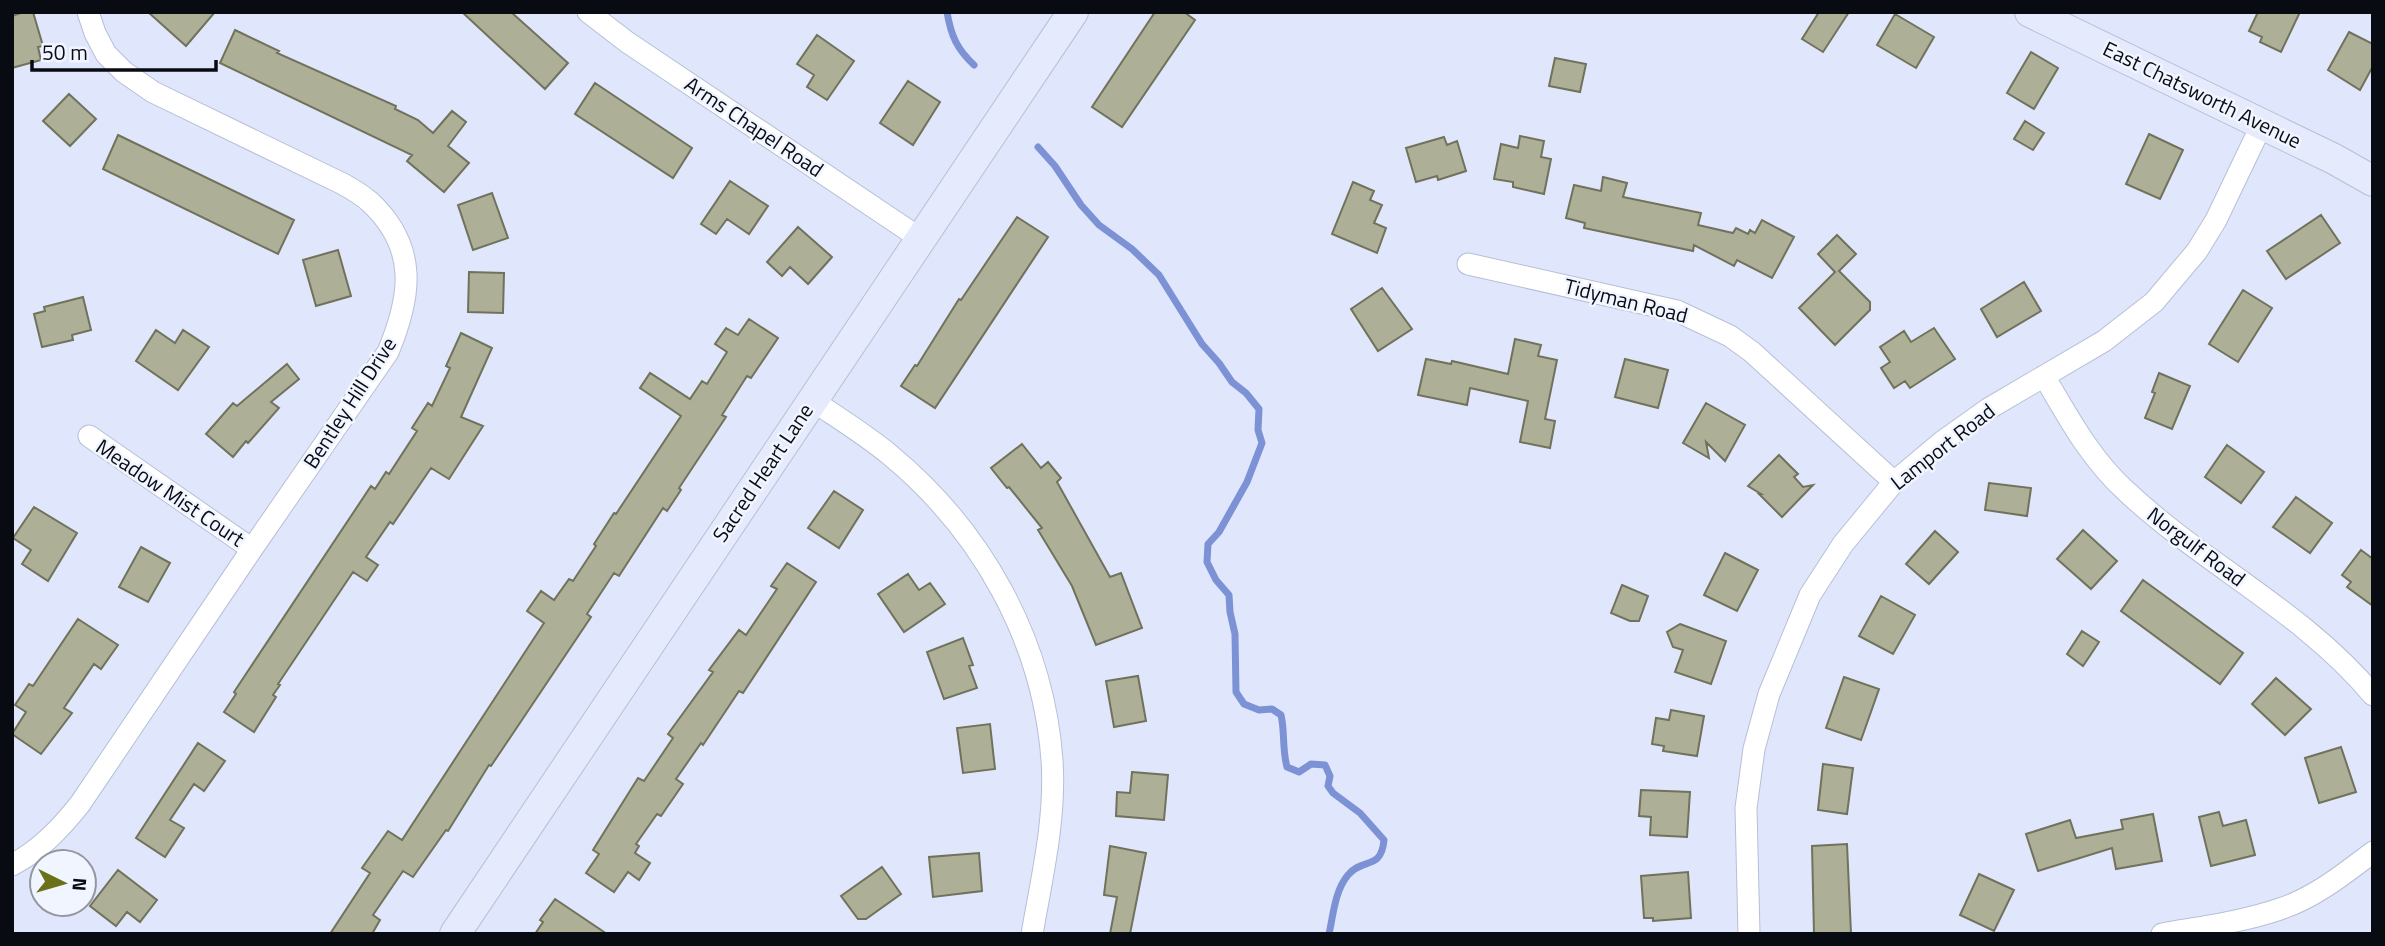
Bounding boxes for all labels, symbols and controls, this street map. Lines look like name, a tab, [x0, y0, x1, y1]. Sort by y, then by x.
scale bar	[32, 28, 215, 72]
street label: East Chatsworth Avenue	[2098, 32, 2307, 156]
text: 50 m	[42, 36, 88, 68]
street label: Arms Chapel Road	[679, 68, 830, 185]
street label: Tidyman Road	[1561, 269, 1691, 331]
street label: Bentley Hill Drive	[295, 330, 404, 475]
street label: Lamport Road	[1883, 395, 2001, 497]
street label: Sacred Heart Lane	[704, 397, 821, 548]
street label: Meadow Mist Court	[90, 430, 252, 554]
street label: Norgulf Road	[2141, 498, 2253, 594]
north arrow	[28, 848, 98, 918]
text: N	[65, 877, 95, 892]

